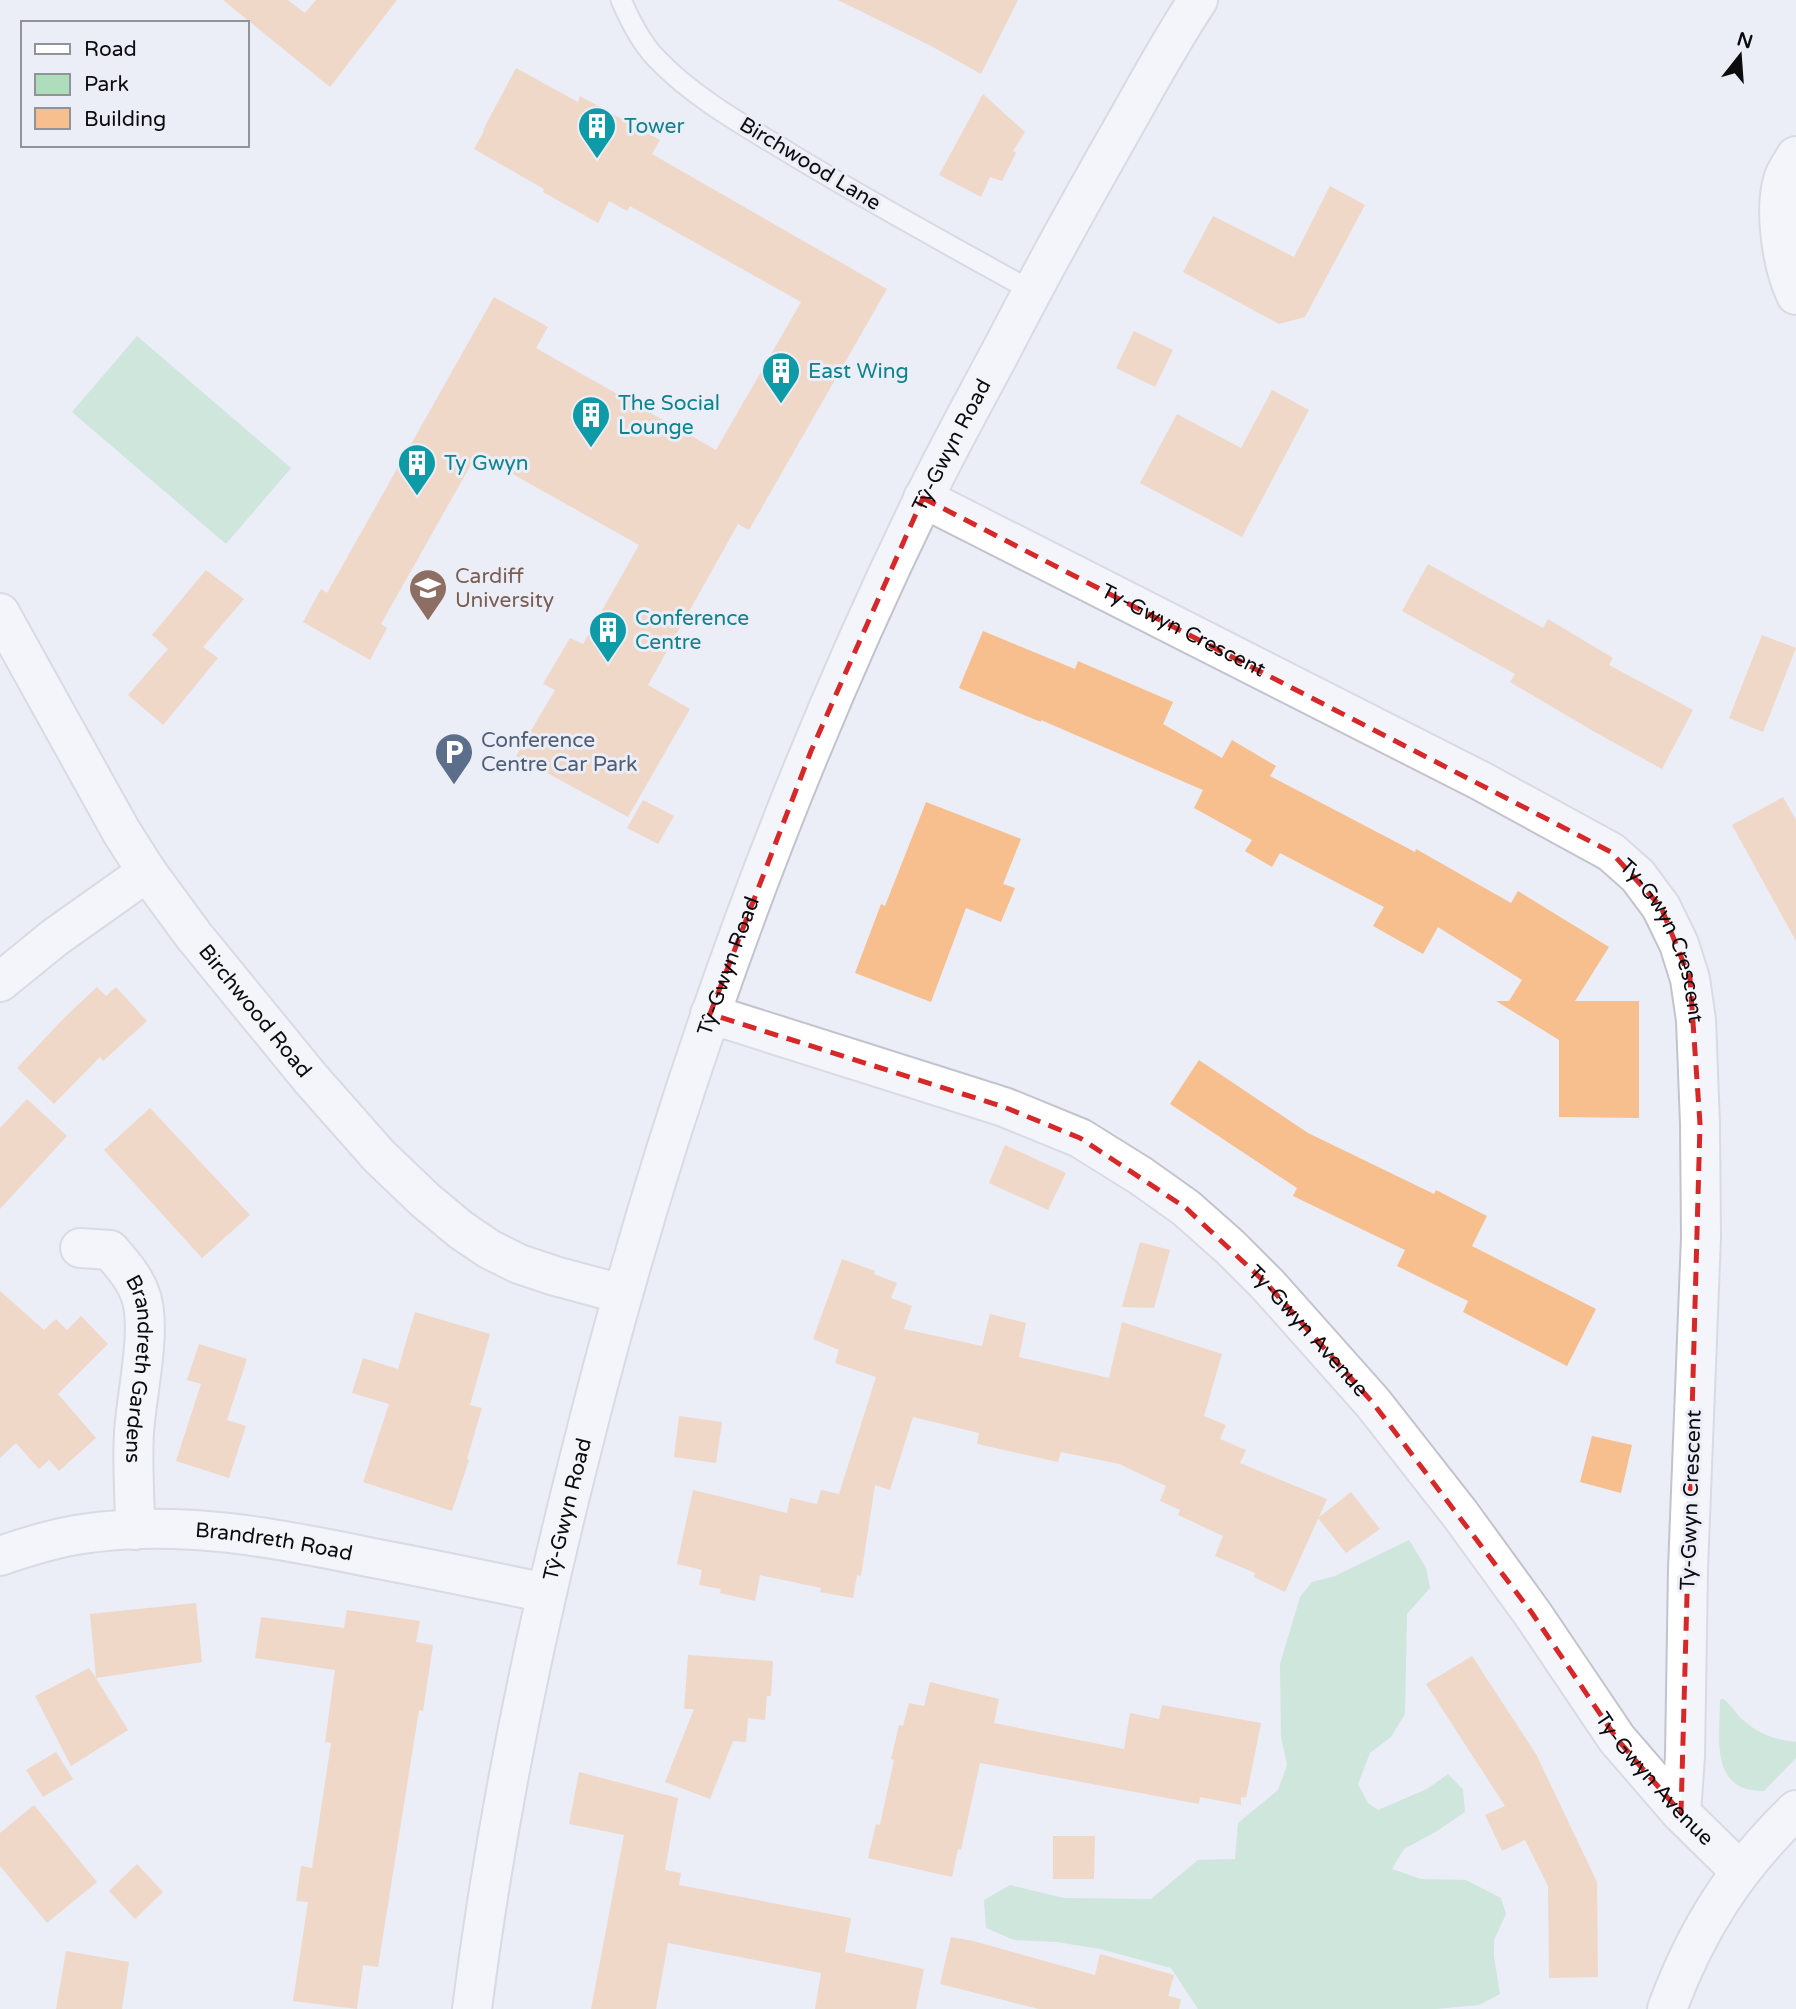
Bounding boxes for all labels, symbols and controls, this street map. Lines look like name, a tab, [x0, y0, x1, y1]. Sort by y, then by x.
legend	[21, 21, 248, 147]
north arrow	[1705, 21, 1775, 91]
text: N	[1734, 28, 1755, 53]
text: Road	[84, 37, 137, 62]
text: Park	[84, 72, 129, 97]
building icon: Tower	[576, 105, 618, 160]
text: Building	[84, 107, 166, 132]
street label: Birchwood Lane	[735, 112, 885, 216]
place label: Tower	[624, 114, 684, 139]
building icon: East Wing	[760, 350, 802, 405]
place label: East Wing	[808, 359, 909, 384]
street label: Tŷ-Gwyn Road	[907, 375, 996, 516]
place label: The Social Lounge	[618, 391, 720, 440]
building icon: The Social Lounge	[570, 394, 612, 449]
building icon: Ty Gwyn	[396, 442, 438, 497]
place label: Ty Gwyn	[444, 451, 529, 476]
place label: Cardiff University	[455, 564, 554, 613]
school or university icon: Cardiff University	[407, 567, 449, 622]
street label: Ty-Gwyn Crescent	[1097, 578, 1270, 682]
place label: Conference Centre	[635, 606, 749, 655]
building icon: Conference Centre	[587, 609, 629, 664]
place label: Conference Centre Car Park	[481, 728, 638, 777]
parking icon: Conference Centre Car Park	[433, 731, 475, 786]
street label: Ty-Gwyn Crescent	[1614, 853, 1709, 1024]
street label: Tŷ-Gwyn Road	[692, 893, 765, 1039]
street label: Birchwood Road	[193, 939, 317, 1083]
street label: Ty-Gwyn Avenue	[1243, 1260, 1374, 1402]
street label: Brandreth Gardens	[121, 1270, 157, 1463]
street label: Ty-Gwyn Crescent	[1675, 1409, 1707, 1591]
street label: Tŷ-Gwyn Road	[538, 1435, 597, 1583]
street label: Brandreth Road	[194, 1517, 355, 1566]
street label: Ty-Gwyn Avenue	[1590, 1707, 1719, 1851]

